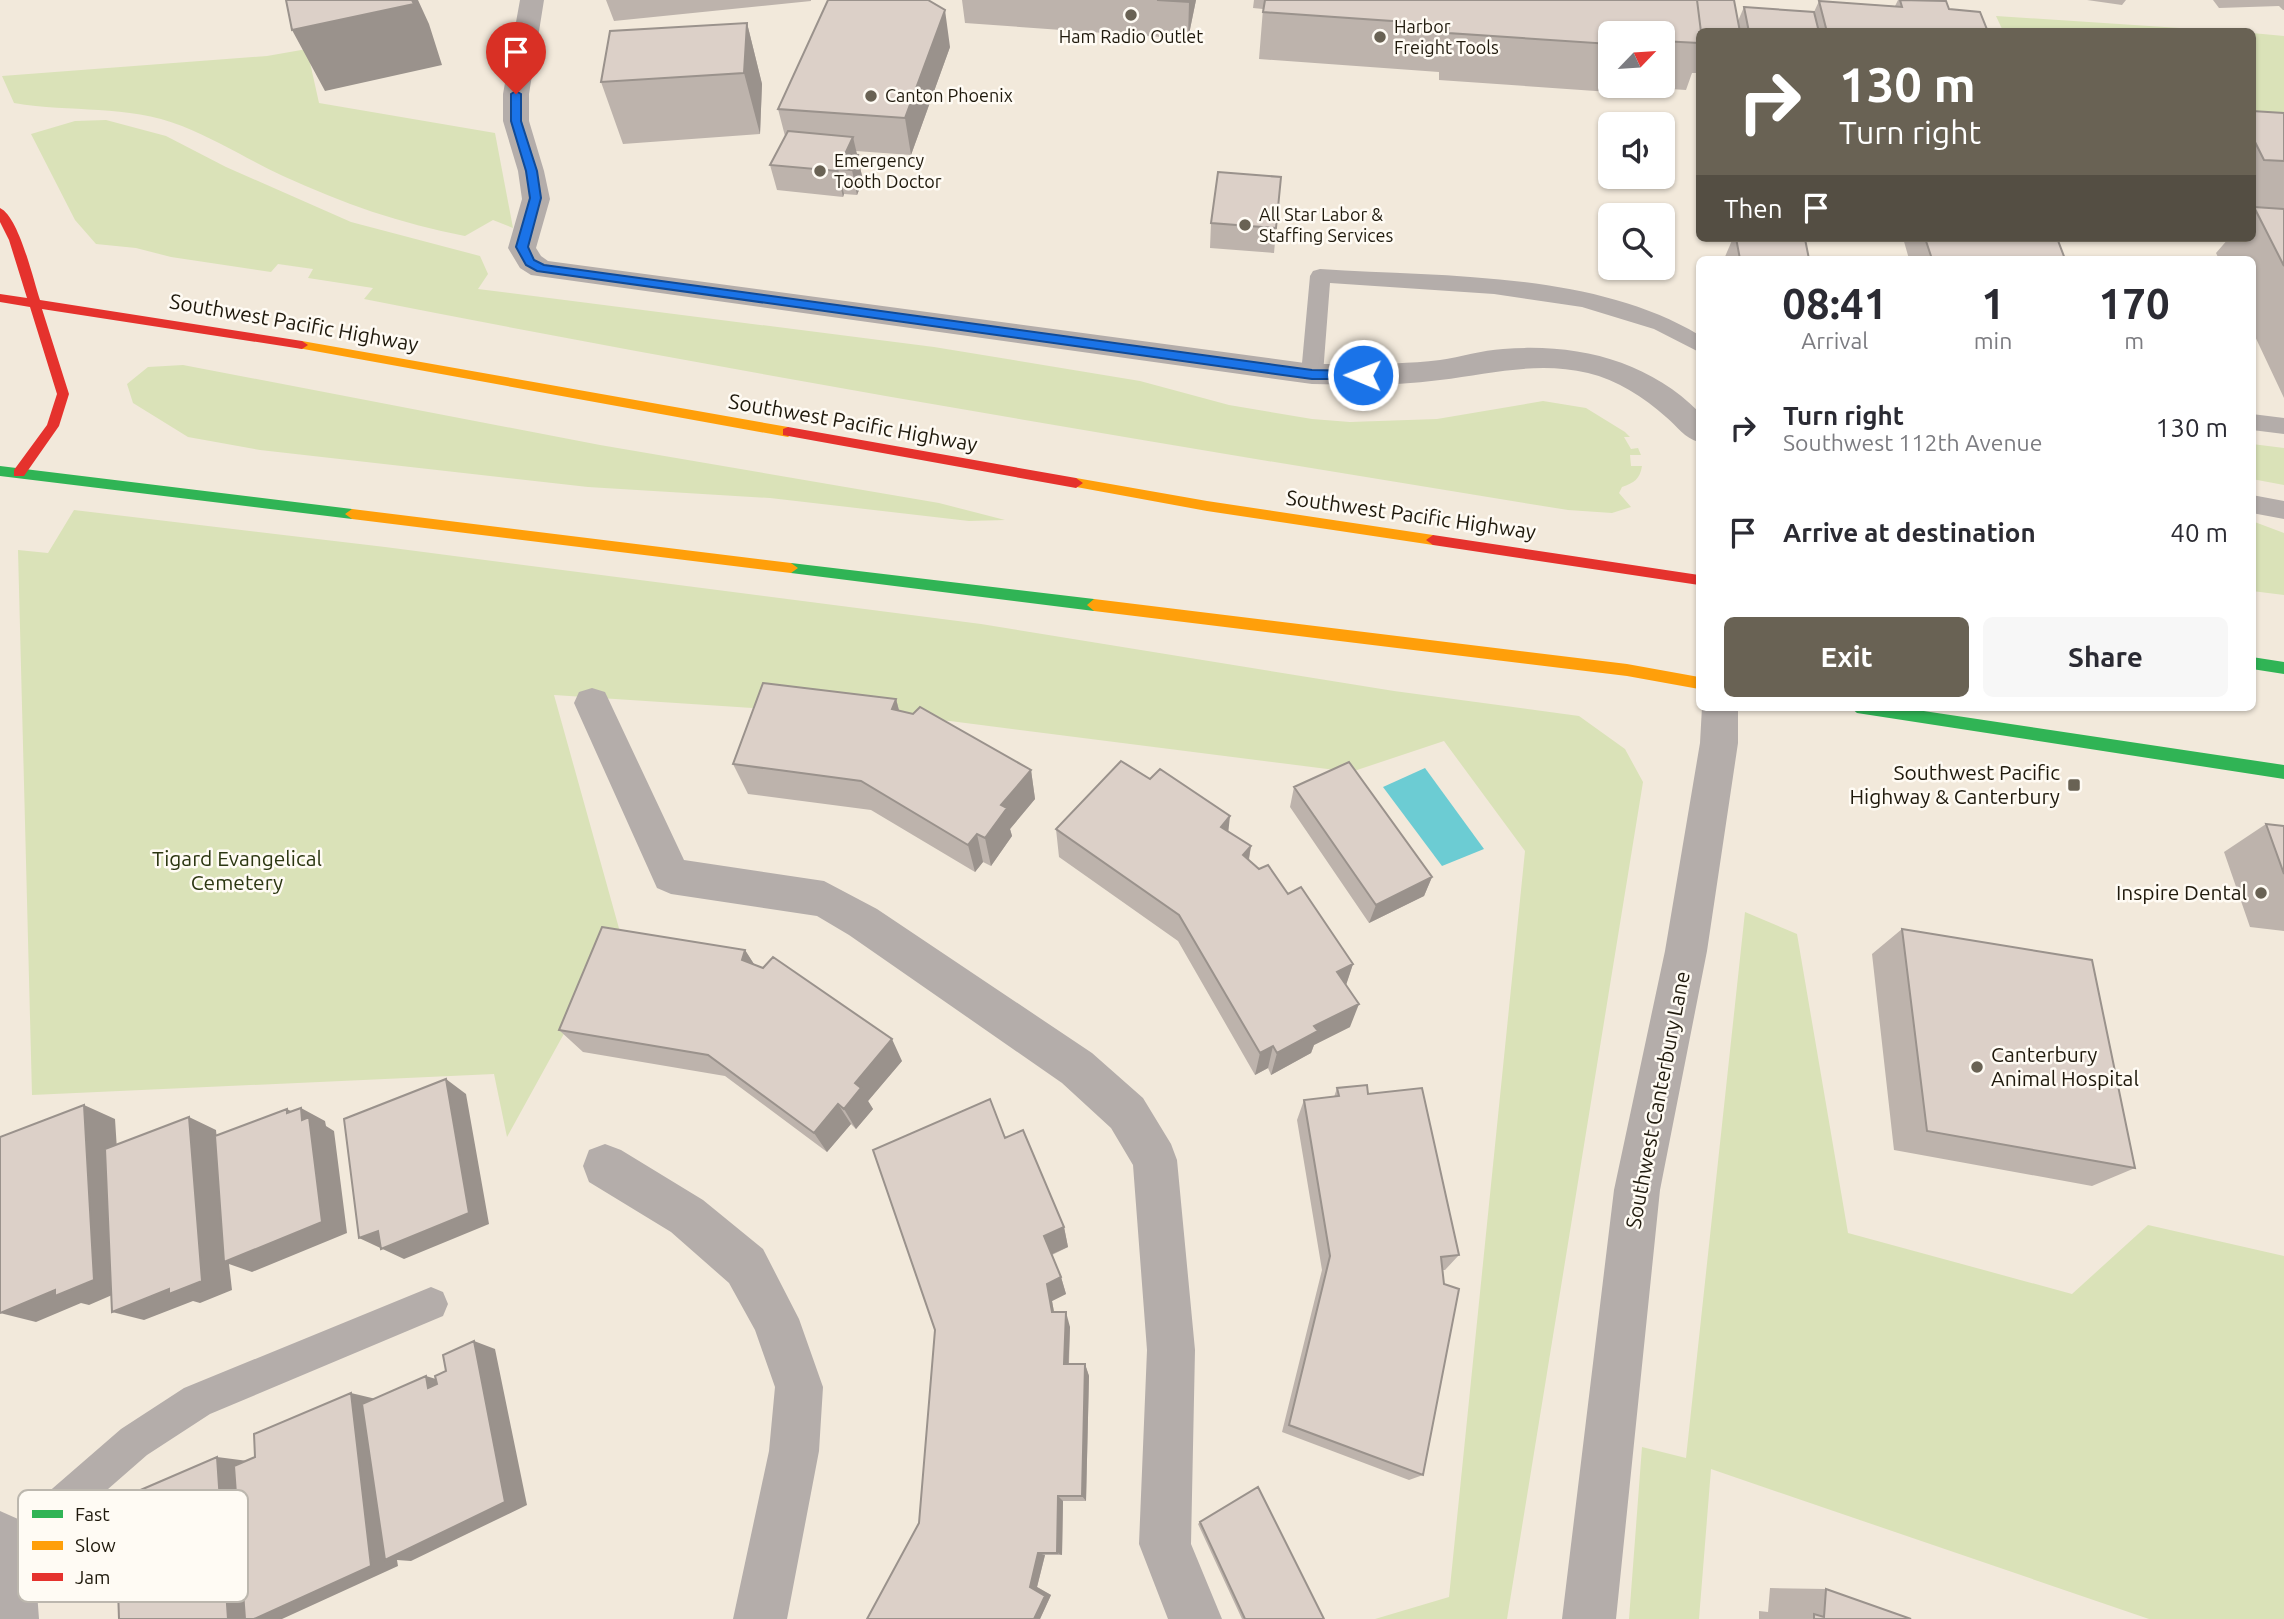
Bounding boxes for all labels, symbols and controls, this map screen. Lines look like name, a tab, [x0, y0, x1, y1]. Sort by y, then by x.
marker: Ham Radio Outlet	[1123, 7, 1139, 23]
place label: Harbor Freight Tools	[1394, 16, 1499, 57]
north arrow	[1598, 21, 1675, 98]
map controls	[1598, 21, 1675, 280]
pin	[486, 22, 546, 94]
place label: Ham Radio Outlet	[1059, 26, 1203, 46]
marker: Harbor Freight Tools	[1372, 29, 1388, 45]
icon: arrive	[497, 33, 535, 71]
icon: right	[1724, 56, 1815, 147]
text: 130 m	[1839, 56, 1976, 111]
place label: Canton Phoenix	[885, 85, 1013, 105]
marker: Canton Phoenix	[863, 88, 879, 104]
button: sound	[1598, 112, 1675, 189]
text: Turn right	[1839, 114, 1981, 150]
place label: Emergency Tooth Doctor	[834, 150, 942, 191]
marker: Emergency Tooth Doctor	[812, 163, 828, 179]
icon: arrive	[1797, 189, 1835, 227]
text: Then	[1724, 194, 1783, 223]
button: search	[1598, 203, 1675, 280]
place label: All Star Labor & Staffing Services	[1259, 204, 1394, 245]
marker: All Star Labor & Staffing Services	[1237, 217, 1253, 233]
text: 08:41	[1782, 280, 1887, 327]
text: 1	[1981, 280, 2005, 327]
text: 170	[2099, 280, 2170, 327]
street label: Southwest Pacific Highway	[168, 288, 420, 356]
text: Arrival	[1801, 328, 1868, 353]
text: min	[1974, 328, 2012, 353]
text: m	[2124, 328, 2144, 353]
position arrow	[1326, 338, 1400, 412]
street label: Southwest Pacific Highway	[727, 388, 979, 456]
text: Turn right	[1783, 401, 1904, 430]
icon: right	[1724, 409, 1762, 447]
text: 130 m	[2156, 413, 2228, 442]
text: Southwest 112th Avenue	[1783, 430, 2042, 455]
street label: Southwest Pacific Highway	[1285, 485, 1538, 543]
icon: arrive	[1724, 514, 1762, 552]
text: Arrive at destination	[1783, 518, 2036, 547]
text: 40 m	[2170, 518, 2228, 547]
button: Exit	[1724, 617, 1969, 697]
button: Share	[1983, 617, 2228, 697]
place label: Southwest Pacific Highway & Canterbury	[1849, 760, 2060, 808]
marker: Southwest Pacific Highway & Canterbury	[2066, 777, 2082, 793]
park label: Tigard Evangelical Cemetery	[152, 846, 322, 894]
place label: Inspire Dental	[2116, 880, 2247, 904]
marker: Inspire Dental	[2253, 885, 2269, 901]
street label: Southwest Canterbury Lane	[1620, 969, 1694, 1231]
place label: Canterbury Animal Hospital	[1991, 1042, 2139, 1090]
marker: Canterbury Animal Hospital	[1969, 1059, 1985, 1075]
legend	[18, 1490, 248, 1602]
text: Fast	[75, 1503, 110, 1525]
text: Slow	[75, 1534, 116, 1556]
text: Jam	[75, 1566, 111, 1588]

